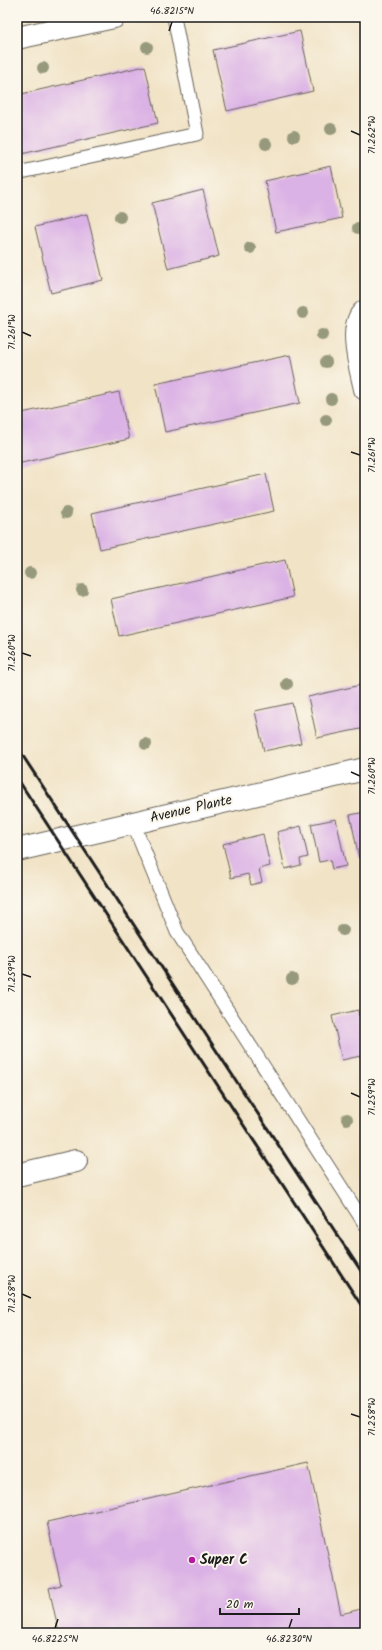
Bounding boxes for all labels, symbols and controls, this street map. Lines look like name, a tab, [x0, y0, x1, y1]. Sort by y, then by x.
text: 46.8215°N	[150, 3, 194, 19]
text: 71.262°W	[364, 116, 380, 154]
text: 71.261°W	[4, 314, 20, 350]
text: 71.261°W	[364, 437, 380, 473]
text: 71.260°W	[4, 634, 20, 672]
text: 71.260°W	[364, 757, 380, 795]
street label: Avenue Plante	[148, 789, 235, 829]
text: 71.259°W	[4, 955, 20, 993]
text: 71.259°W	[364, 1078, 380, 1116]
text: 71.258°W	[4, 1275, 20, 1313]
text: 71.258°W	[364, 1398, 380, 1436]
place label: Super C	[200, 1549, 248, 1571]
marker: Super C	[187, 1555, 197, 1565]
scale bar	[220, 1590, 299, 1616]
text: 20 m	[226, 1595, 254, 1614]
text: 46.8225°N	[32, 1631, 79, 1647]
text: 46.8230°N	[266, 1631, 312, 1647]

